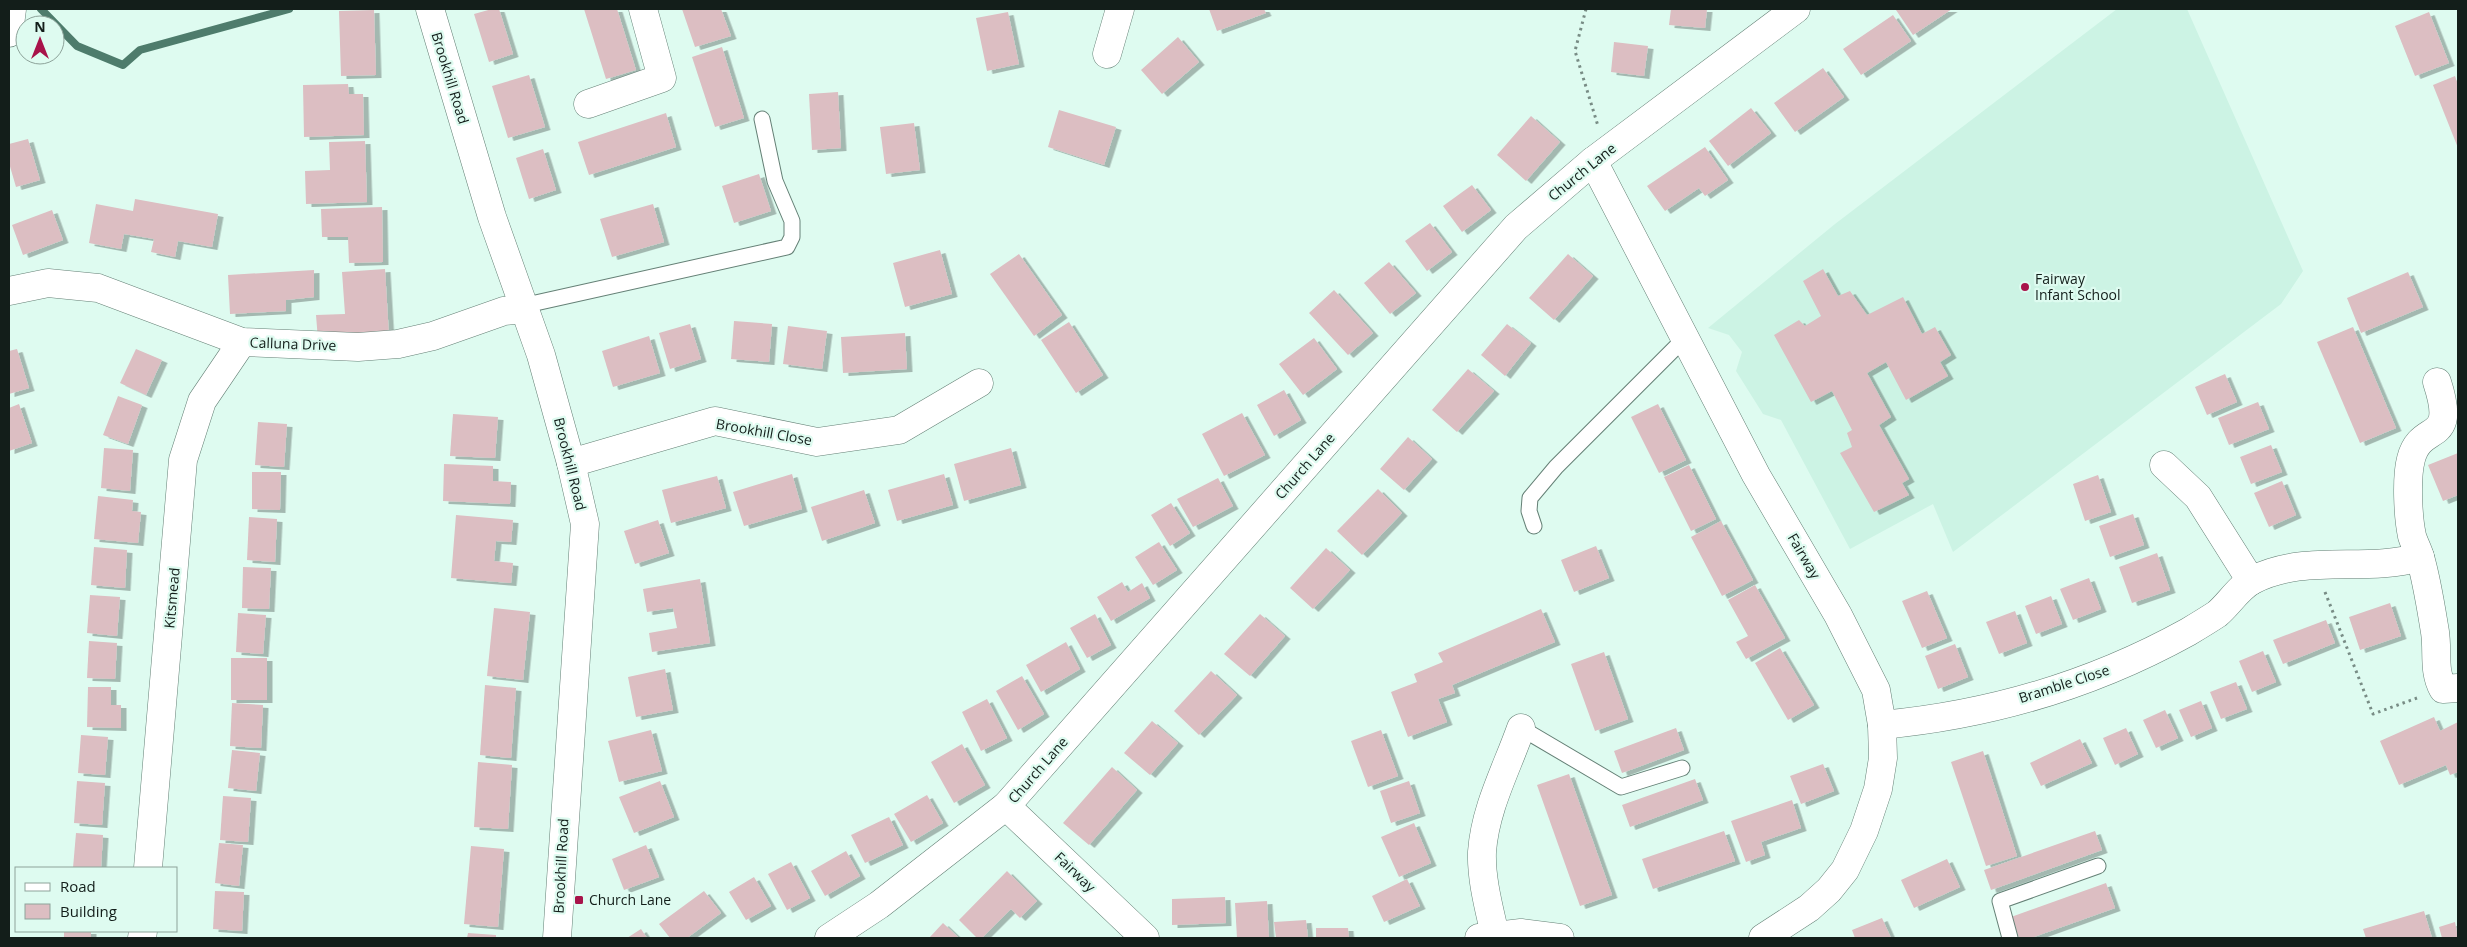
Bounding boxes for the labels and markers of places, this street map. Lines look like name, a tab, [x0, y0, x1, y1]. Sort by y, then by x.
place label: Fairway Infant School	[2035, 269, 2121, 304]
marker: Fairway Infant School	[2019, 281, 2031, 293]
place label: Church Lane	[589, 890, 671, 909]
marker: Church Lane	[573, 894, 585, 906]

